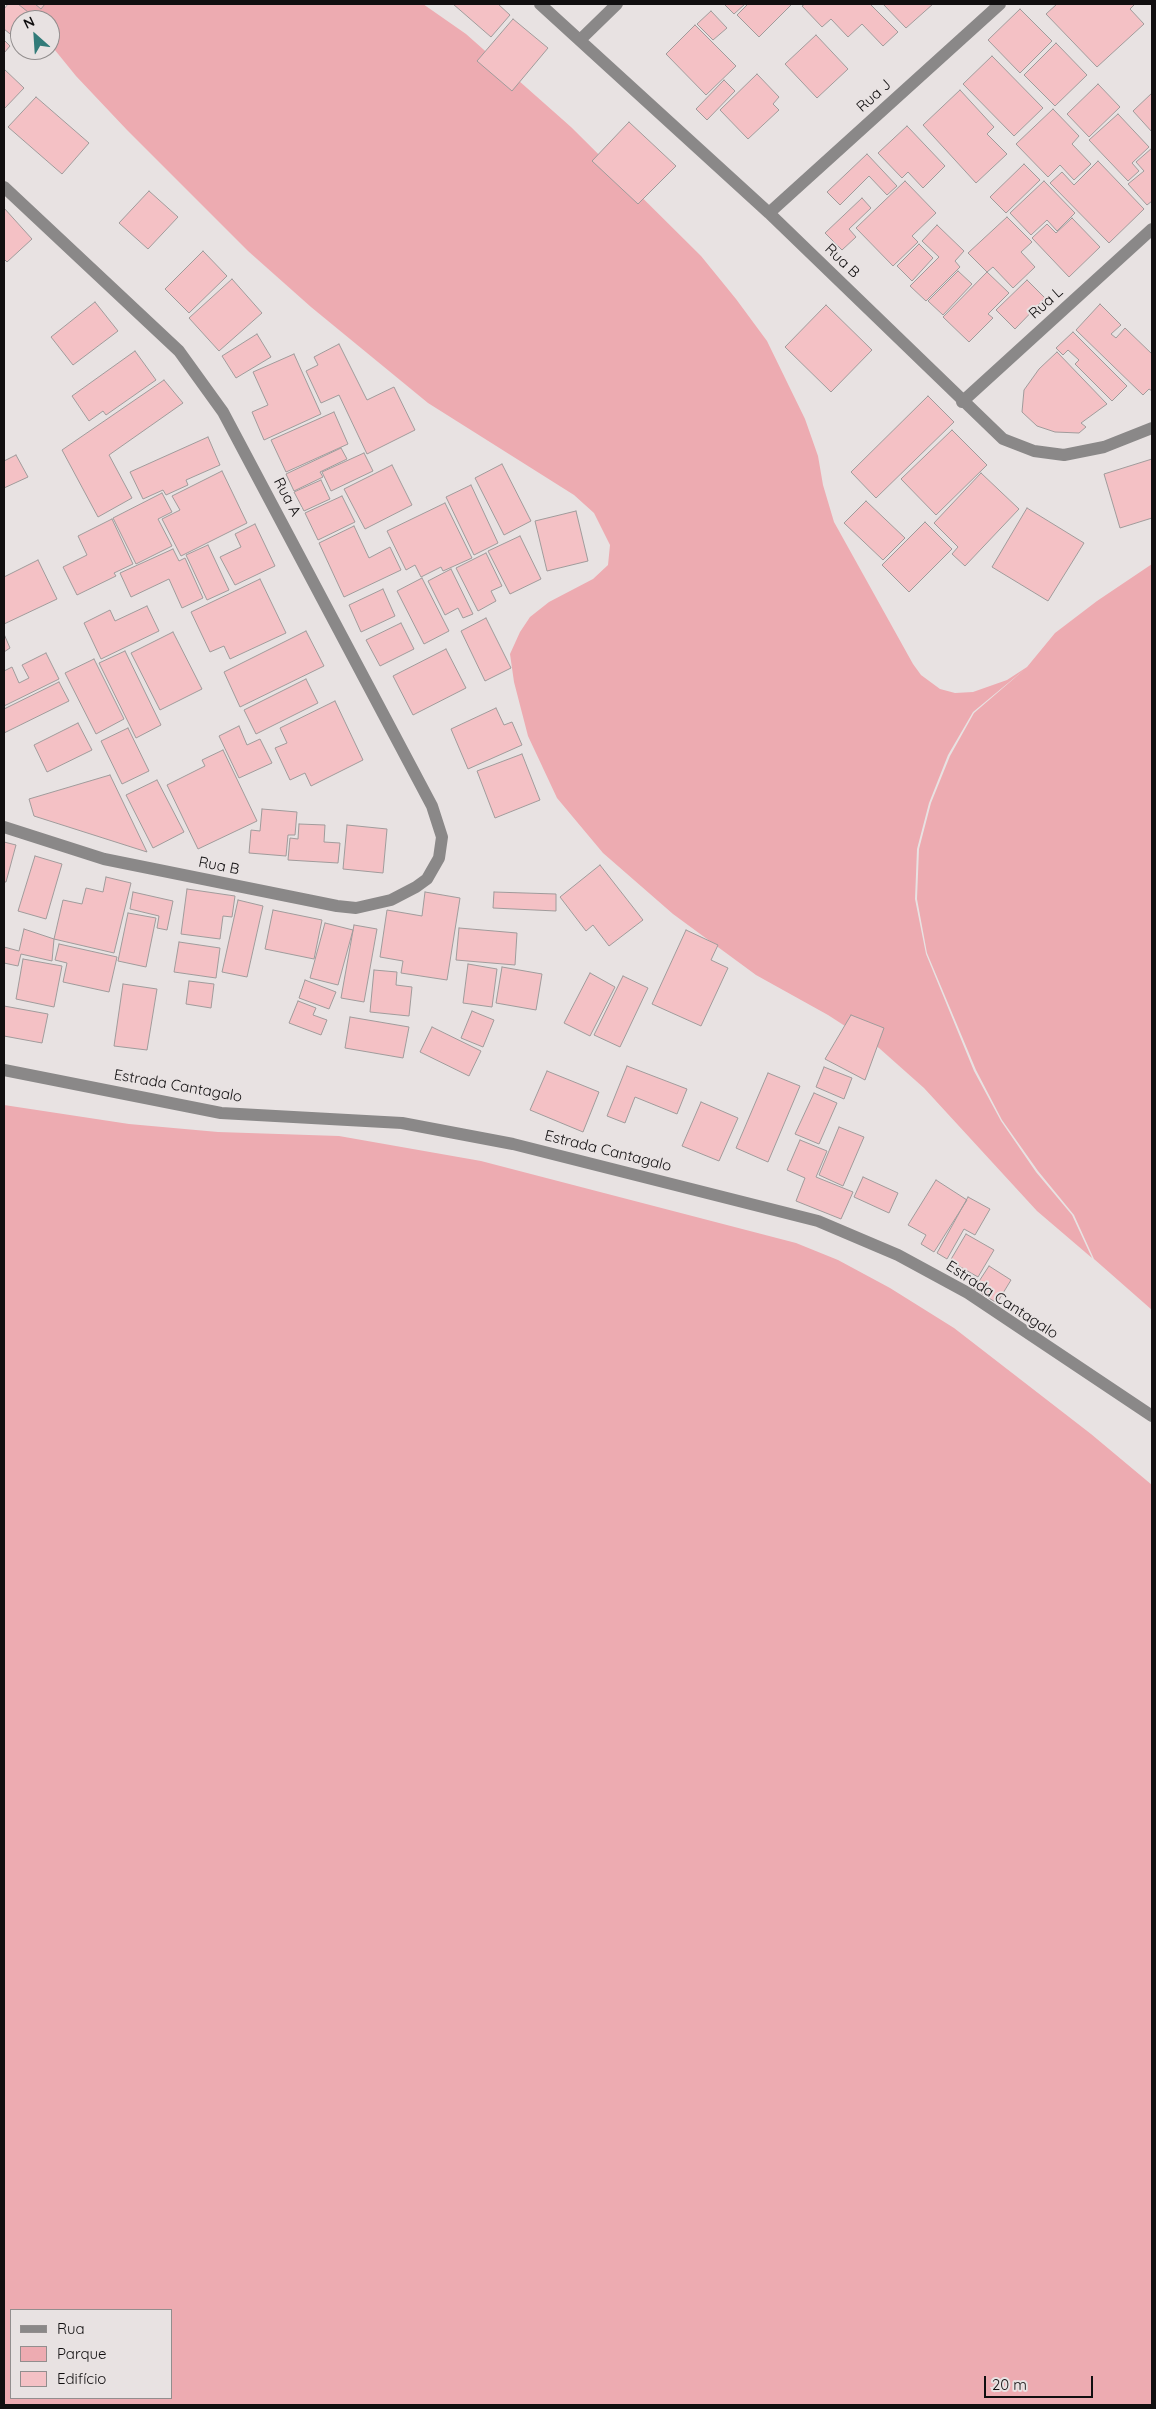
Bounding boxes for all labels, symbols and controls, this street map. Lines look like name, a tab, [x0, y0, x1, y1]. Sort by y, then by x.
north arrow	[10, 10, 60, 60]
text: N	[20, 12, 37, 33]
street label: Rua J	[853, 76, 895, 116]
street label: Rua B	[821, 240, 863, 282]
street label: Rua L	[1025, 283, 1067, 323]
street label: Rua A	[270, 475, 304, 519]
street label: Rua B	[197, 853, 241, 879]
street label: Estrada Cantagalo	[112, 1066, 244, 1106]
street label: Estrada Cantagalo	[543, 1127, 673, 1175]
street label: Estrada Cantagalo	[943, 1257, 1061, 1343]
legend	[10, 2309, 172, 2399]
text: Rua	[57, 2319, 85, 2338]
text: Parque	[57, 2344, 107, 2363]
scale bar	[986, 2366, 1095, 2398]
text: Edifício	[57, 2369, 106, 2388]
text: 20 m	[992, 2375, 1027, 2394]

